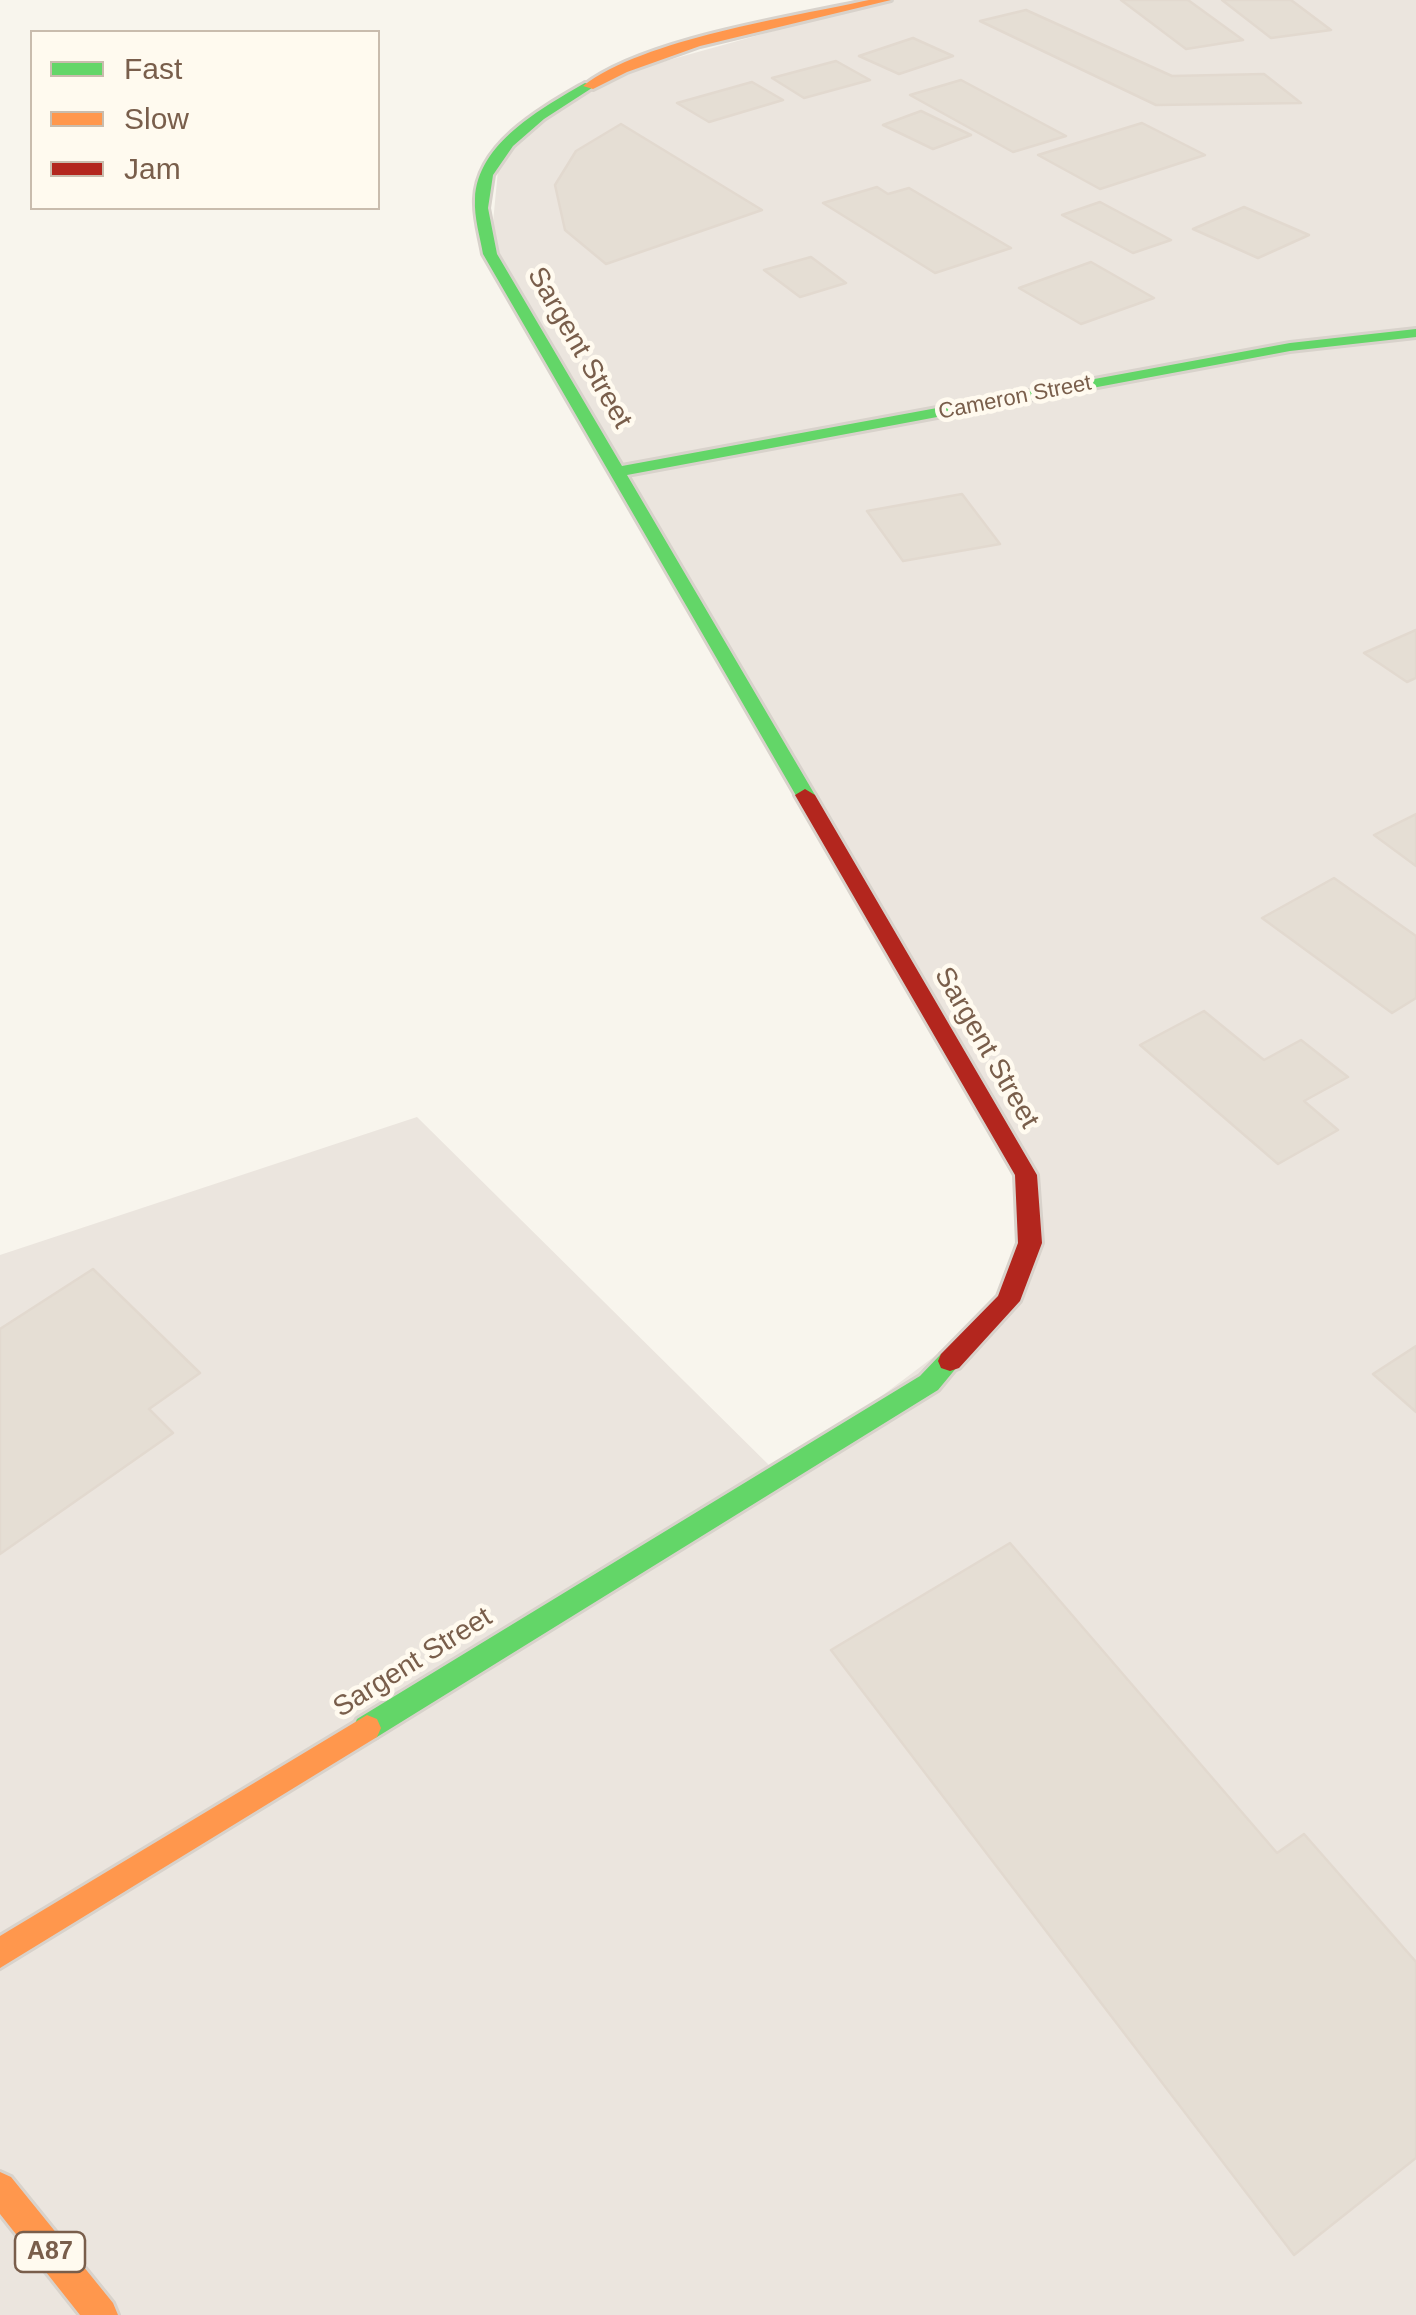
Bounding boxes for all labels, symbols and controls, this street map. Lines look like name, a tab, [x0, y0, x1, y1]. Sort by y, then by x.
legend	[30, 30, 380, 210]
text: Fast	[124, 52, 182, 85]
text: Slow	[124, 102, 189, 135]
text: Jam	[124, 152, 181, 185]
street label: Sargent Street	[519, 261, 639, 435]
street label: Cameron Street	[936, 370, 1094, 426]
street label: Sargent Street	[926, 961, 1046, 1135]
street label: Sargent Street	[328, 1601, 498, 1725]
road number: A87	[15, 2232, 85, 2272]

